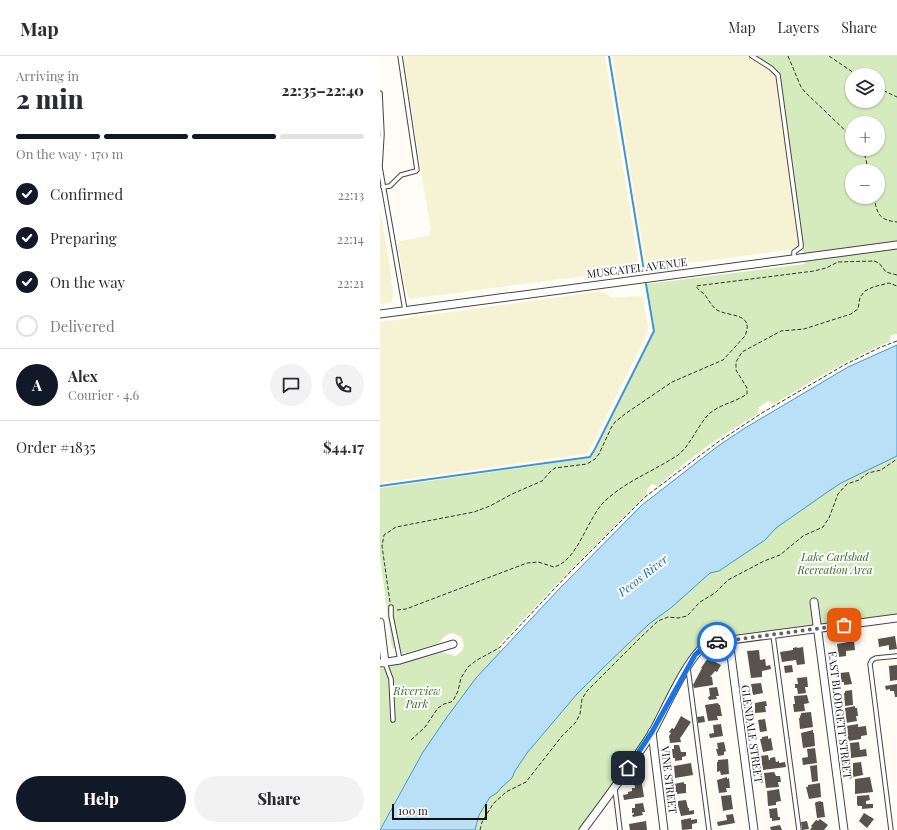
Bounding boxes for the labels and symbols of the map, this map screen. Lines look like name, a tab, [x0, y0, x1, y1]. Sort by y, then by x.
street label: MUSCATEL AVENUE	[586, 254, 688, 281]
park label: Lake Carlsbad Recreation Area	[796, 549, 873, 577]
water label: Pecos River	[613, 550, 671, 600]
pin	[827, 608, 861, 642]
courier	[697, 622, 737, 662]
street label: EAST BLODGETT STREET	[825, 650, 856, 780]
park label: Riverview Park	[392, 683, 441, 711]
street label: GLENDALE STREET	[738, 684, 767, 784]
street label: VINE STREET	[658, 744, 681, 815]
pin	[611, 751, 645, 785]
scale bar	[392, 802, 487, 821]

